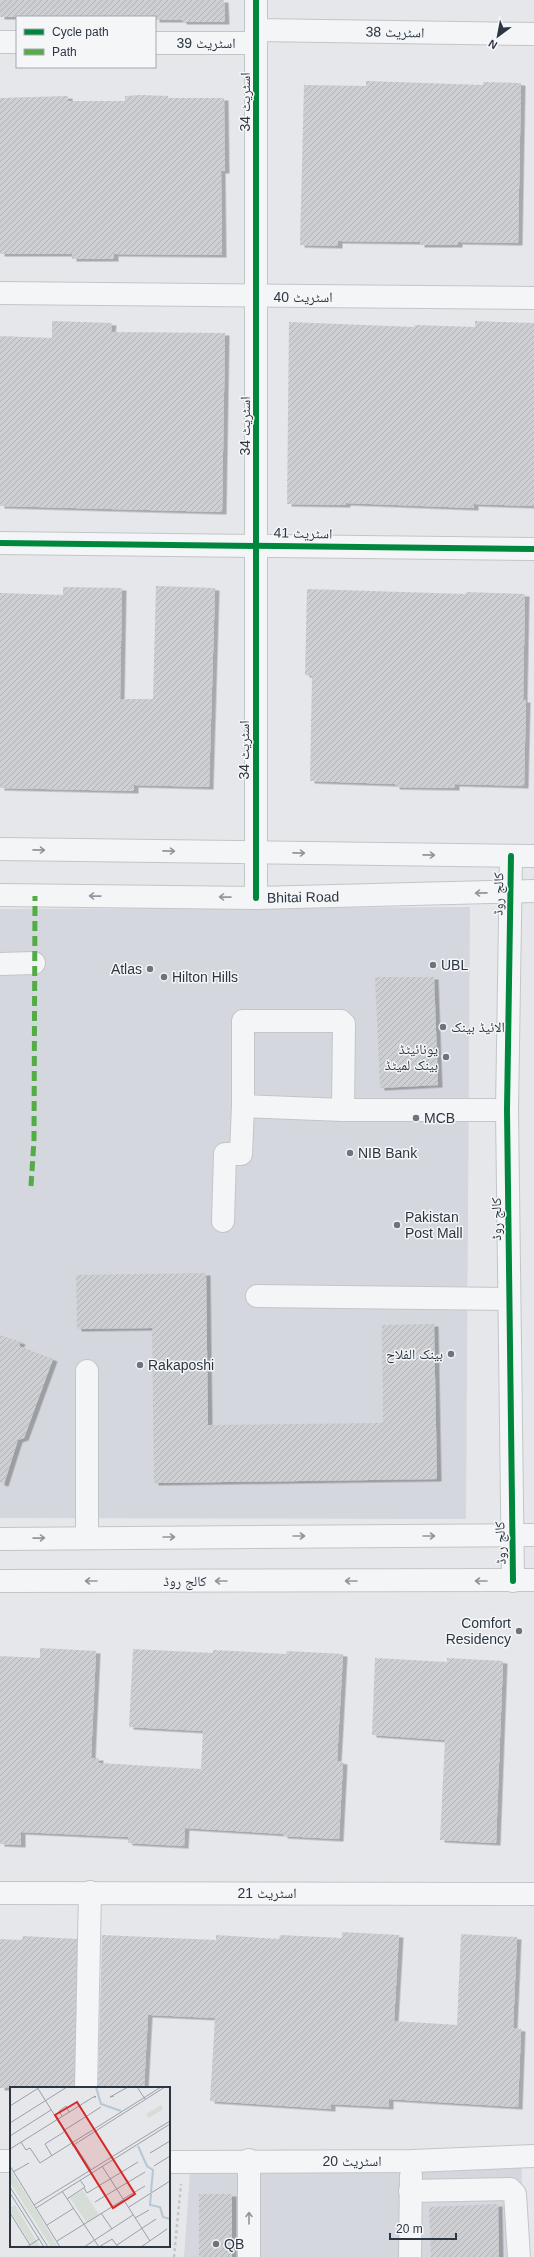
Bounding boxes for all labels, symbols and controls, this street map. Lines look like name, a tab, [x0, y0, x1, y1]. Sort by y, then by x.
legend	[16, 16, 156, 68]
north arrow	[478, 16, 518, 56]
street label: اسٹریٹ 38	[365, 23, 425, 42]
text: Cycle path	[52, 25, 109, 39]
street label: اسٹریٹ 39	[177, 35, 235, 52]
text: N	[486, 37, 499, 52]
text: Path	[52, 45, 77, 59]
street label: اسٹریٹ 34	[237, 73, 254, 131]
street label: اسٹریٹ 40	[274, 289, 332, 306]
street label: اسٹریٹ 34	[237, 397, 254, 455]
street label: اسٹریٹ 41	[273, 524, 333, 543]
street label: اسٹریٹ 34	[236, 721, 253, 779]
one-way arrow	[32, 846, 45, 854]
one-way arrow	[162, 847, 175, 855]
one-way arrow	[292, 849, 305, 857]
one-way arrow	[422, 851, 435, 859]
street label: کالج روڈ	[490, 872, 508, 916]
street label: Bhitai Road	[267, 888, 339, 906]
one-way arrow	[475, 889, 488, 897]
one-way arrow	[89, 892, 102, 900]
one-way arrow	[219, 893, 232, 901]
place label: UBL	[441, 957, 468, 973]
marker: UBL	[428, 960, 438, 970]
place label: Atlas	[111, 961, 142, 977]
marker: Atlas	[145, 964, 155, 974]
place label: Hilton Hills	[172, 969, 238, 985]
marker: Hilton Hills	[159, 972, 169, 982]
place label: الائیڈ بینک	[451, 1019, 505, 1035]
marker: الائیڈ بینک	[438, 1022, 448, 1032]
place label: یونائیٹڈ بینک لمیٹڈ	[385, 1041, 438, 1073]
marker: یونائیٹڈ بینک لمیٹڈ	[441, 1052, 451, 1062]
place label: MCB	[424, 1110, 455, 1126]
marker: MCB	[411, 1113, 421, 1123]
place label: NIB Bank	[358, 1145, 418, 1161]
marker: NIB Bank	[345, 1148, 355, 1158]
street label: کالج روڈ	[488, 1197, 506, 1241]
place label: Pakistan Post Mall	[405, 1209, 463, 1241]
marker: Pakistan Post Mall	[392, 1220, 402, 1230]
place label: بینک الفلاح	[386, 1346, 443, 1364]
marker: بینک الفلاح	[446, 1349, 456, 1359]
place label: Rakaposhi	[148, 1357, 214, 1373]
marker: Rakaposhi	[135, 1360, 145, 1370]
street label: کالج روڈ	[491, 1521, 511, 1565]
one-way arrow	[422, 1532, 435, 1540]
one-way arrow	[162, 1533, 175, 1541]
one-way arrow	[292, 1533, 305, 1540]
one-way arrow	[32, 1534, 45, 1542]
street label: کالج روڈ	[163, 1573, 207, 1591]
one-way arrow	[85, 1577, 98, 1585]
one-way arrow	[215, 1577, 228, 1585]
one-way arrow	[345, 1577, 358, 1585]
one-way arrow	[475, 1577, 488, 1585]
place label: Comfort Residency	[446, 1615, 511, 1647]
marker: Comfort Residency	[514, 1626, 524, 1636]
street label: اسٹریٹ 21	[238, 1885, 296, 1902]
inset map	[10, 2087, 170, 2247]
street label: اسٹریٹ 20	[323, 2153, 381, 2170]
one-way arrow	[245, 2212, 253, 2225]
scale bar	[390, 2215, 456, 2241]
text: 20 m	[396, 2222, 423, 2236]
place label: QB	[224, 2236, 244, 2252]
marker: QB	[211, 2239, 221, 2249]

